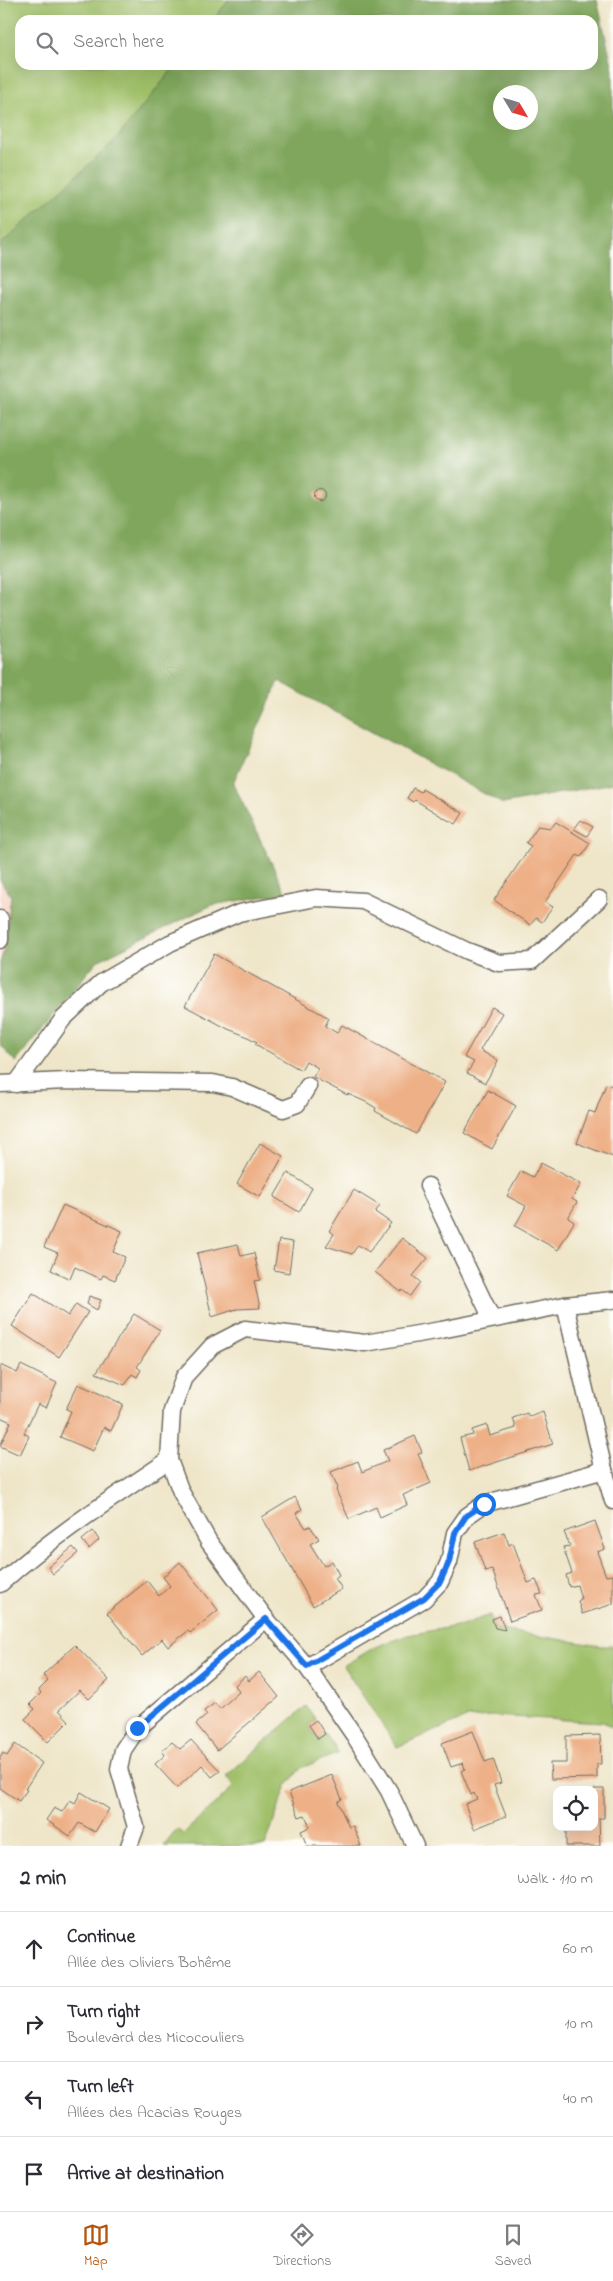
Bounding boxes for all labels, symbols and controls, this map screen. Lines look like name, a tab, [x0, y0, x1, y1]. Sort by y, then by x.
search box	[15, 15, 598, 70]
icon: search	[33, 29, 61, 57]
text: Search here	[73, 29, 164, 56]
north arrow	[493, 85, 538, 130]
route start	[473, 1493, 496, 1516]
route end	[126, 1717, 149, 1740]
map controls	[553, 1786, 598, 1831]
button: locate	[553, 1786, 598, 1831]
text: 2 min	[20, 1864, 66, 1894]
text: Walk · 110 m	[517, 1867, 593, 1891]
text: Continue	[67, 1924, 135, 1951]
icon: ahead	[20, 1935, 48, 1963]
text: 60 m	[563, 1937, 593, 1961]
text: Allée des Oliviers Bohême	[67, 1951, 231, 1975]
text: Turn right	[67, 1999, 140, 2026]
icon: right	[20, 2010, 48, 2038]
text: 10 m	[565, 2012, 593, 2036]
text: Boulevard des Micocouliers	[67, 2026, 245, 2050]
text: Turn left	[67, 2074, 134, 2101]
icon: left	[20, 2085, 48, 2113]
text: 40 m	[563, 2087, 593, 2111]
text: Allées des Acacias Rouges	[67, 2101, 242, 2125]
icon: arrive	[20, 2160, 48, 2188]
text: Arrive at destination	[67, 2161, 224, 2188]
tab: Map	[82, 2221, 110, 2272]
tab: Directions	[273, 2221, 331, 2272]
tab: Saved	[495, 2221, 531, 2272]

